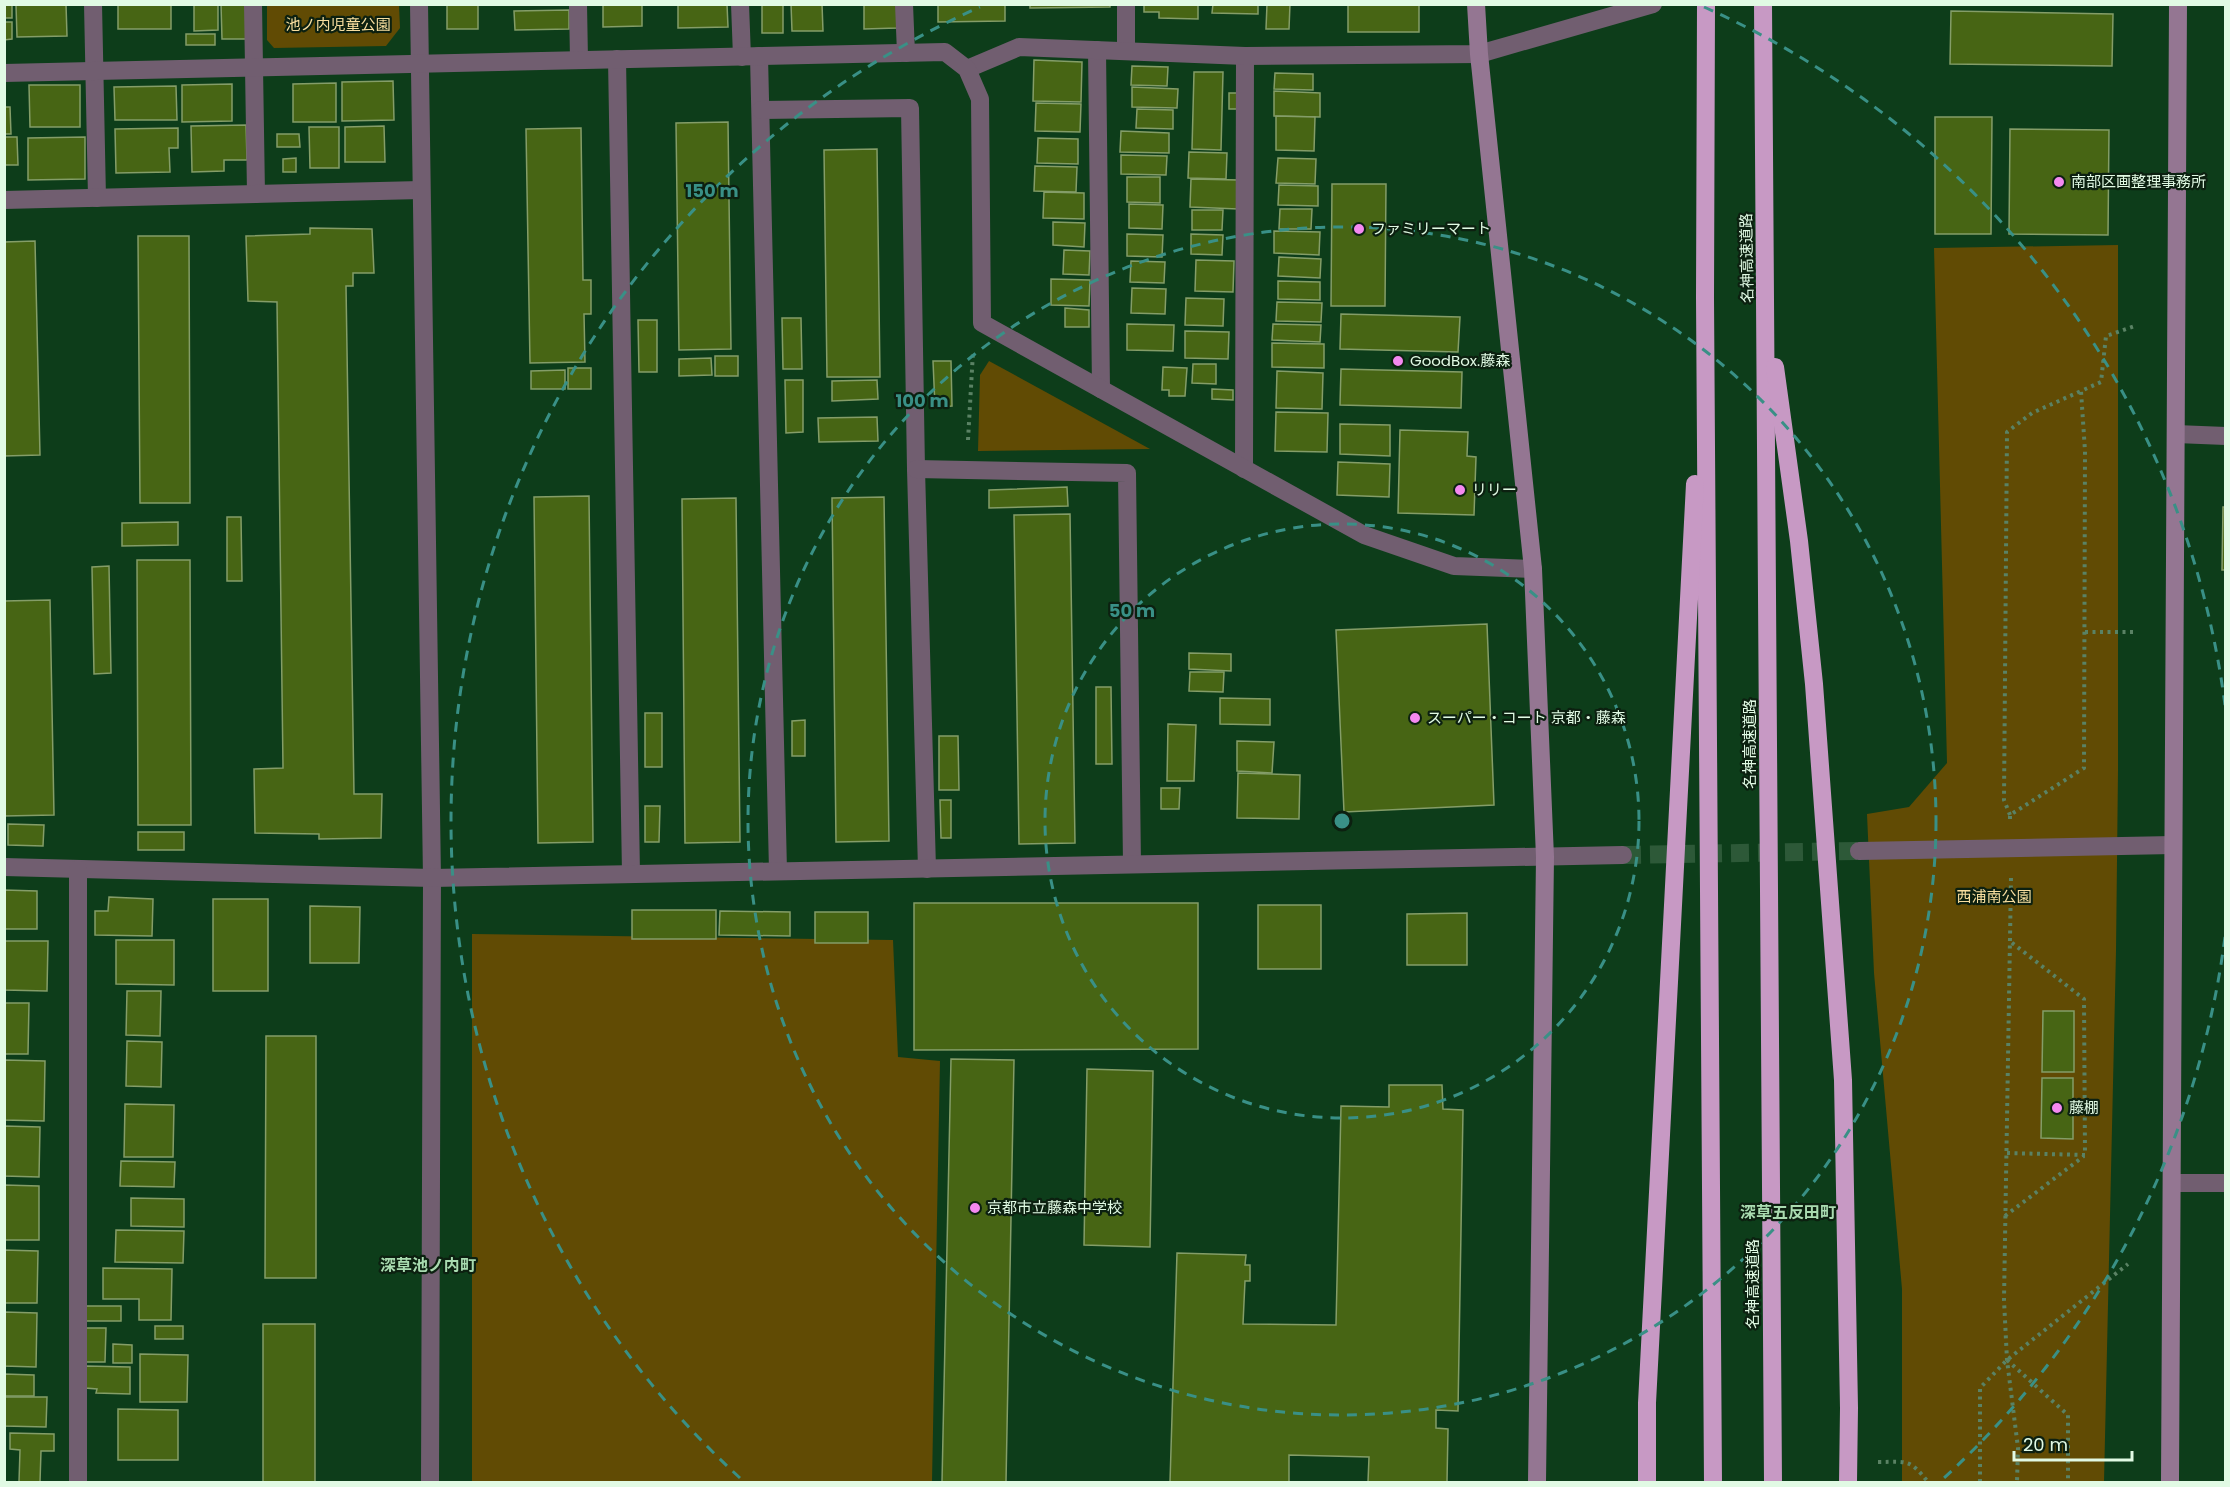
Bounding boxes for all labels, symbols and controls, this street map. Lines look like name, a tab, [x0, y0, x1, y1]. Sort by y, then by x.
park label: 池ノ内児童公園	[285, 14, 391, 35]
place label: 南部区画整理事務所	[2071, 171, 2206, 192]
marker: 南部区画整理事務所	[2052, 175, 2066, 189]
text: 150 m	[685, 178, 739, 203]
street label: 名神高速道路	[1735, 213, 1758, 303]
place label: ファミリーマート	[1371, 218, 1491, 239]
marker: ファミリーマート	[1352, 222, 1366, 236]
place label: GoodBox.藤森	[1410, 350, 1510, 371]
marker: GoodBox.藤森	[1391, 354, 1405, 368]
text: 100 m	[895, 388, 949, 413]
place label: リリー	[1472, 479, 1517, 500]
marker: リリー	[1453, 483, 1467, 497]
text: 50 m	[1109, 598, 1155, 623]
street label: 名神高速道路	[1739, 699, 1760, 789]
place label: スーパー・コート 京都・藤森	[1427, 707, 1626, 728]
marker: スーパー・コート 京都・藤森	[1408, 711, 1422, 725]
centre of rings	[1332, 811, 1352, 831]
park label: 西浦南公園	[1956, 886, 2032, 907]
place label: 藤棚	[2069, 1097, 2099, 1118]
marker: 藤棚	[2050, 1101, 2064, 1115]
place label: 京都市立藤森中学校	[987, 1197, 1122, 1218]
marker: 京都市立藤森中学校	[968, 1201, 982, 1215]
district label: 深草五反田町	[1740, 1201, 1836, 1224]
street label: 名神高速道路	[1742, 1239, 1763, 1329]
district label: 深草池ノ内町	[380, 1254, 476, 1277]
scale bar	[2014, 1424, 2132, 1462]
text: 20 m	[2023, 1432, 2068, 1457]

